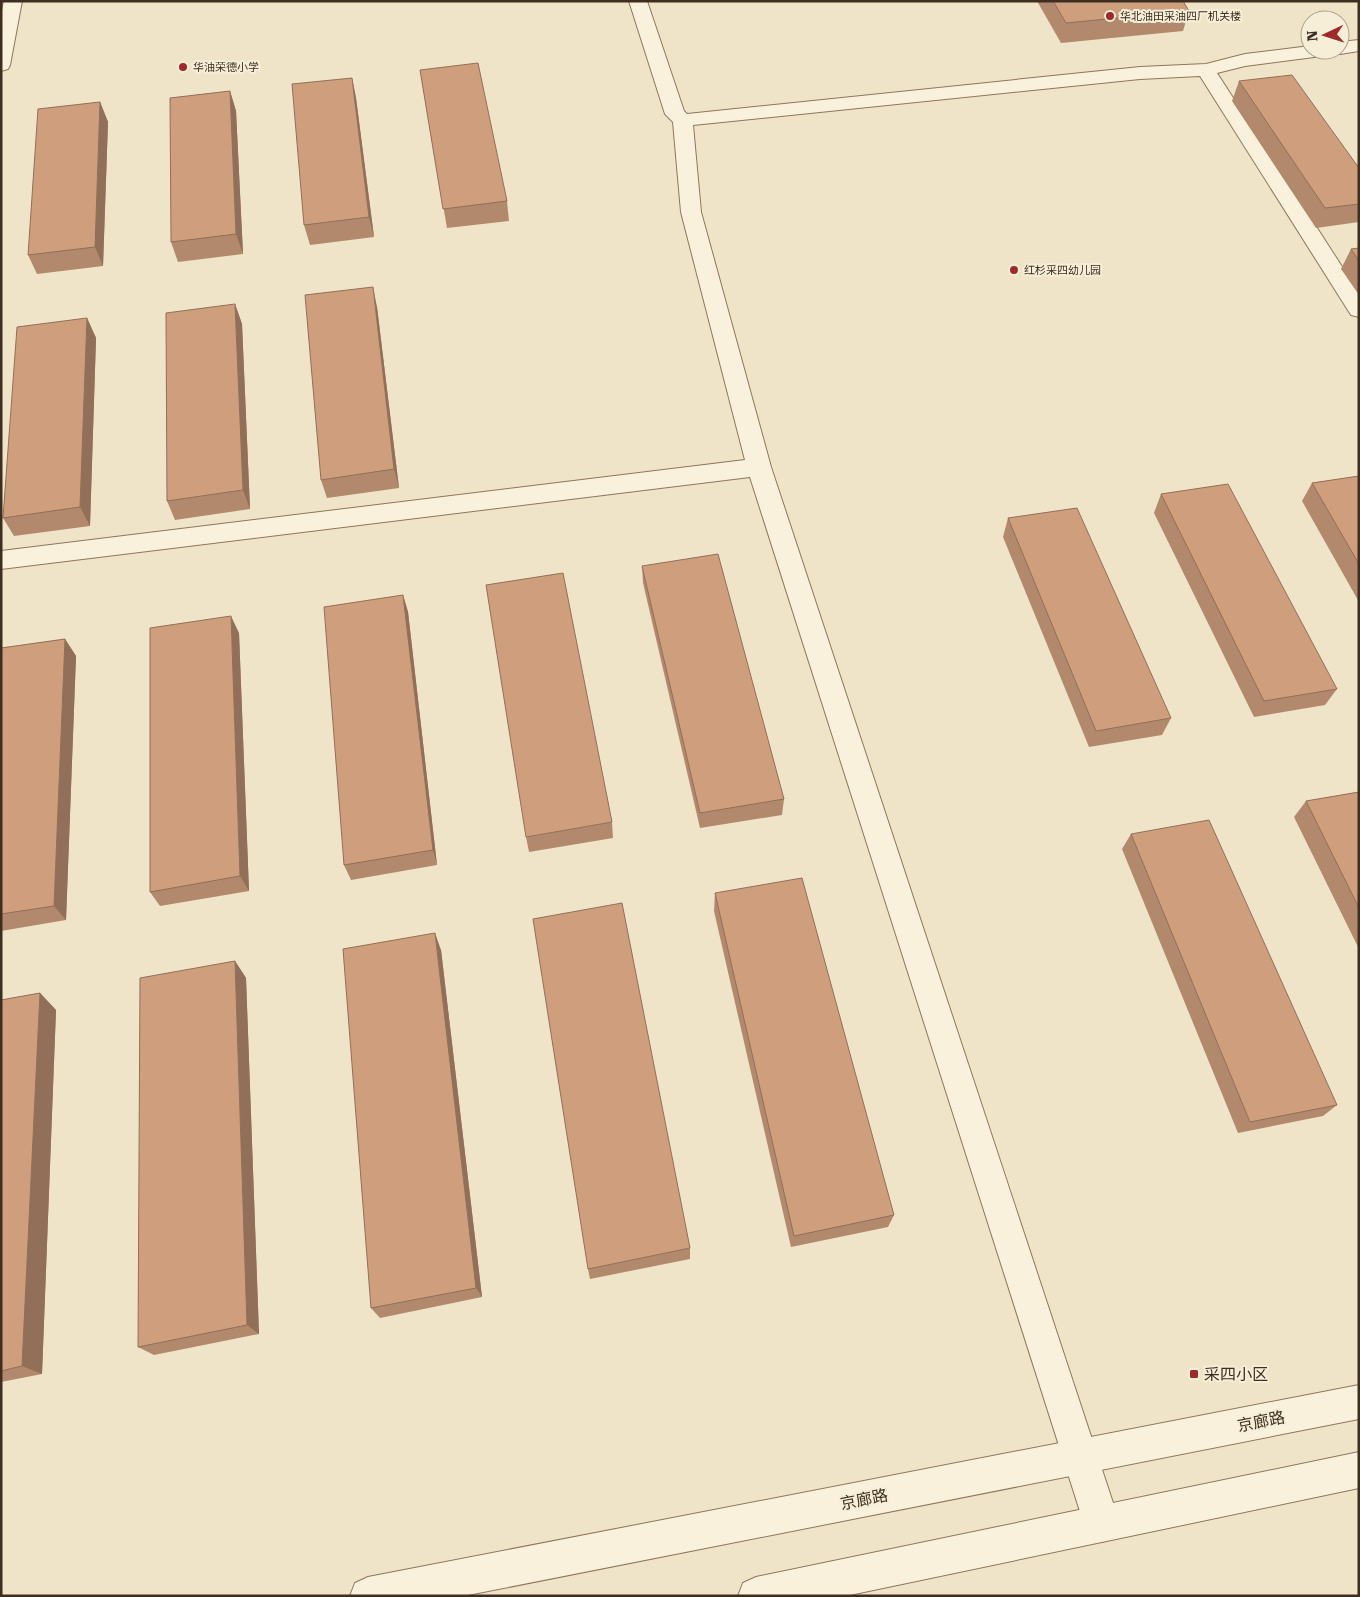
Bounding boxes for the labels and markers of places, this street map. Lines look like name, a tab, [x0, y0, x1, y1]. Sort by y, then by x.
marker: 华北油田采油四厂机关楼	[1104, 10, 1116, 22]
place label: 华北油田采油四厂机关楼	[1120, 10, 1241, 23]
marker: 华油荣德小学	[177, 61, 189, 73]
place label: 华油荣德小学	[193, 61, 259, 74]
marker: 红杉采四幼儿园	[1008, 264, 1020, 276]
place label: 红杉采四幼儿园	[1024, 264, 1101, 277]
place label: 采四小区	[1204, 1365, 1268, 1384]
marker: 采四小区	[1188, 1368, 1200, 1380]

